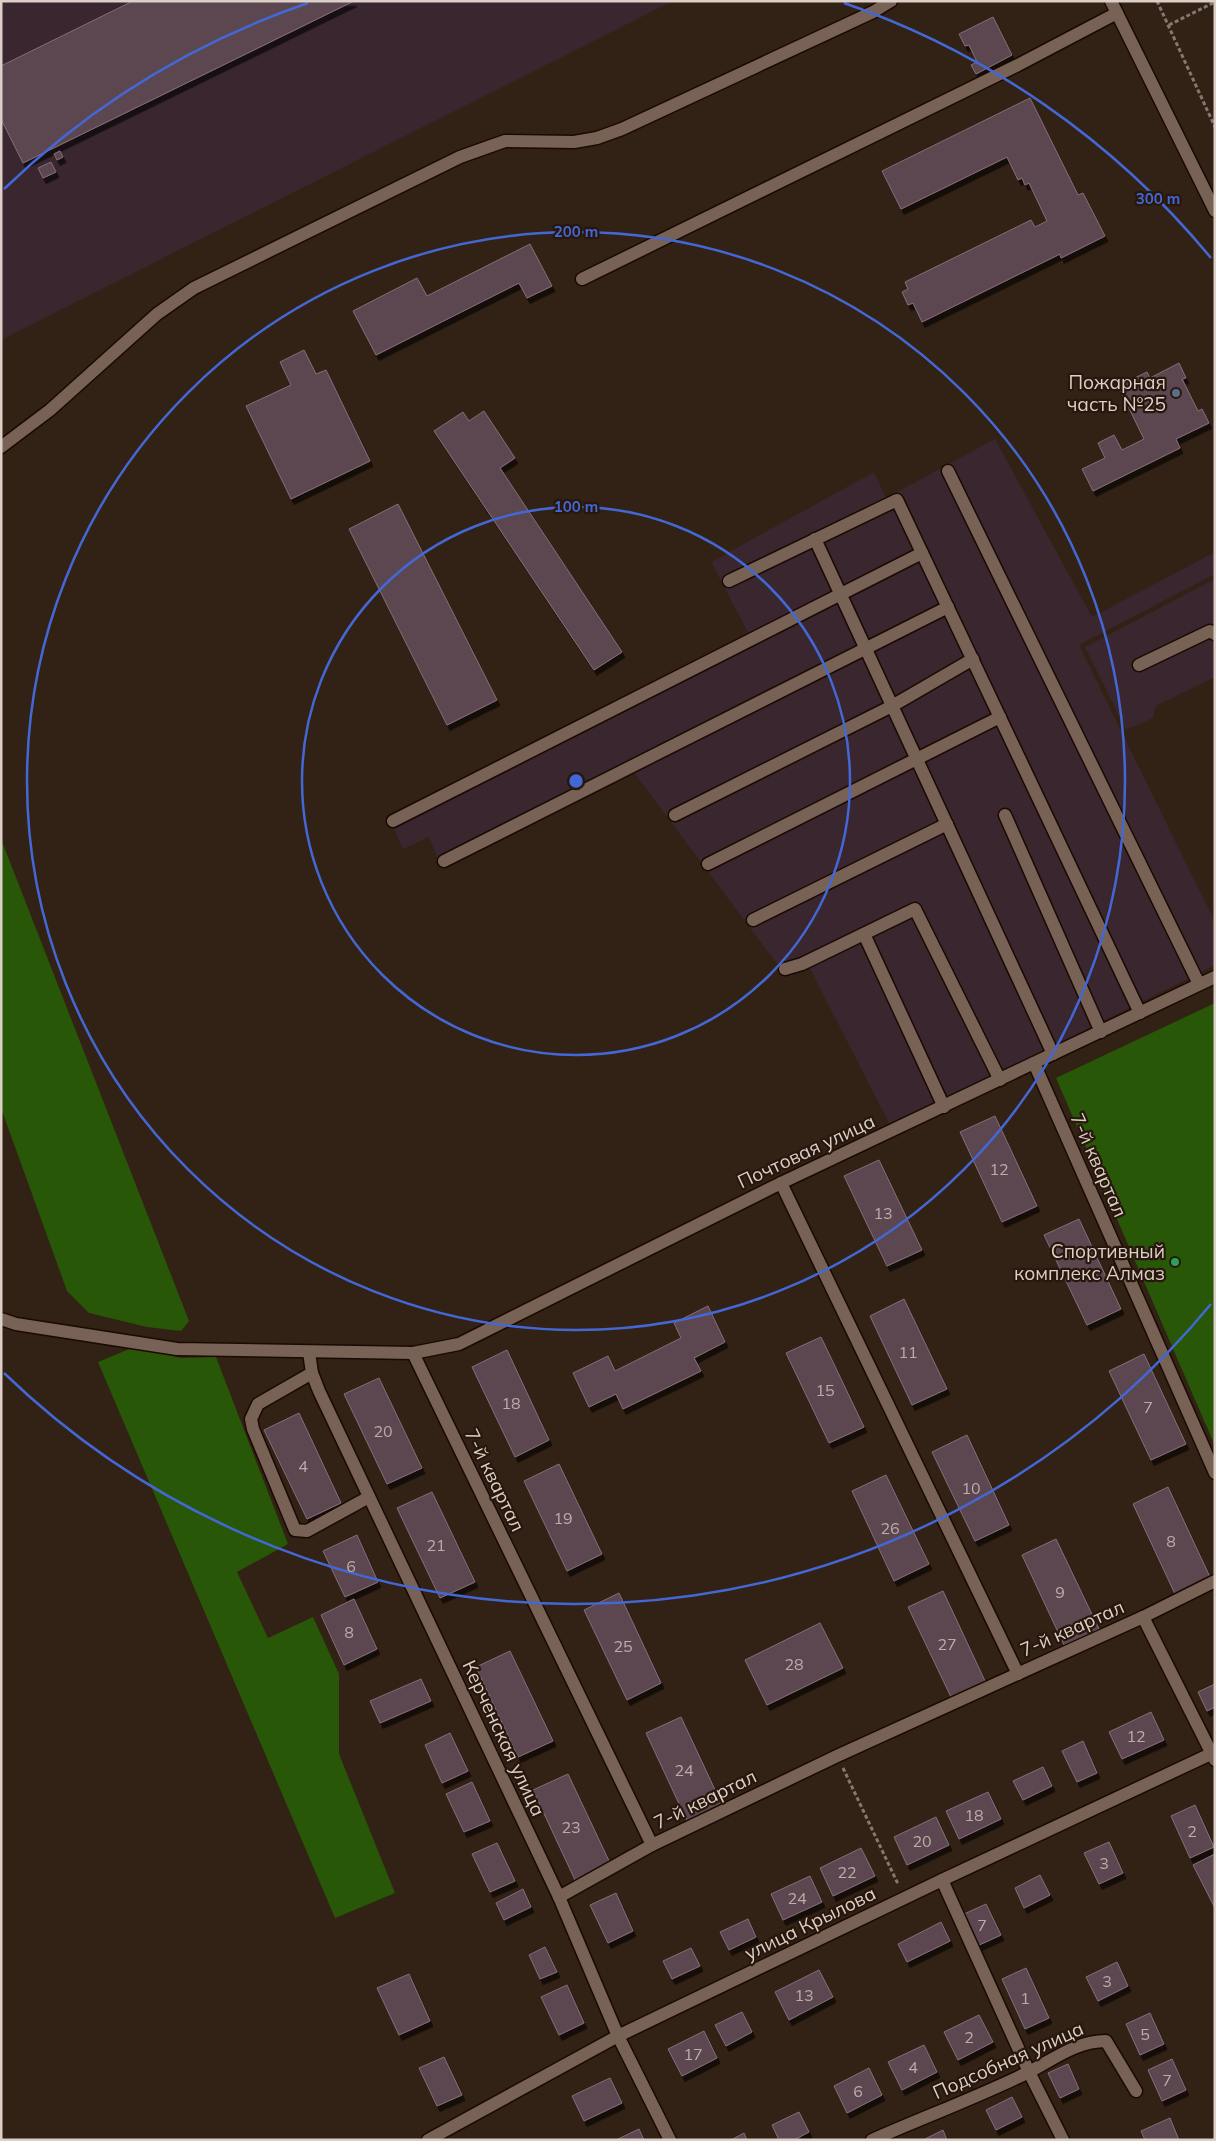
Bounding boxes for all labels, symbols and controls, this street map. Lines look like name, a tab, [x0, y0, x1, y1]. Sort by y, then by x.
text: 300 m	[1136, 189, 1180, 208]
text: 200 m	[554, 222, 598, 241]
place label: Пожарная часть №25	[1067, 370, 1166, 416]
marker: Пожарная часть №25	[1170, 387, 1182, 399]
text: 100 m	[554, 497, 598, 516]
centre of rings	[567, 772, 585, 790]
street label: Почтовая улица	[733, 1109, 879, 1193]
street label: 7-й квартал	[1065, 1109, 1133, 1221]
house number: 12	[989, 1159, 1009, 1179]
house number: 13	[873, 1203, 893, 1223]
place label: Спортивный комплекс Алмаз	[1014, 1239, 1165, 1285]
marker: Спортивный комплекс Алмаз	[1169, 1256, 1181, 1268]
house number: 11	[898, 1342, 918, 1362]
house number: 15	[815, 1380, 835, 1400]
house number: 18	[501, 1393, 521, 1413]
house number: 7	[1143, 1397, 1153, 1417]
house number: 20	[373, 1421, 393, 1441]
street label: 7-й квартал	[460, 1425, 530, 1535]
house number: 4	[298, 1456, 308, 1476]
house number: 10	[961, 1478, 981, 1498]
house number: 19	[553, 1508, 573, 1528]
house number: 26	[880, 1518, 900, 1538]
house number: 8	[1166, 1531, 1176, 1551]
house number: 21	[426, 1535, 446, 1555]
house number: 6	[346, 1556, 356, 1576]
house number: 9	[1055, 1582, 1065, 1602]
street label: 7-й квартал	[1016, 1594, 1128, 1662]
house number: 8	[344, 1622, 354, 1642]
house number: 27	[937, 1634, 957, 1654]
house number: 25	[613, 1636, 633, 1656]
house number: 28	[784, 1654, 804, 1674]
street label: Керченская улица	[457, 1656, 551, 1820]
house number: 12	[1126, 1726, 1146, 1746]
house number: 24	[674, 1760, 694, 1780]
street label: 7-й квартал	[650, 1764, 760, 1834]
house number: 18	[964, 1805, 984, 1825]
house number: 23	[561, 1817, 581, 1837]
house number: 2	[1187, 1821, 1197, 1841]
house number: 20	[912, 1831, 932, 1851]
house number: 3	[1099, 1853, 1109, 1873]
house number: 22	[837, 1862, 857, 1882]
street label: улица Крылова	[741, 1881, 879, 1965]
house number: 24	[787, 1888, 807, 1908]
house number: 7	[977, 1915, 987, 1935]
house number: 3	[1102, 1971, 1112, 1991]
house number: 13	[794, 1985, 814, 2005]
house number: 1	[1020, 1988, 1030, 2008]
street label: Подсобная улица	[929, 2016, 1087, 2104]
house number: 5	[1140, 2024, 1150, 2044]
house number: 2	[964, 2027, 974, 2047]
house number: 17	[683, 2044, 703, 2064]
house number: 4	[908, 2057, 918, 2077]
house number: 7	[1162, 2070, 1172, 2090]
house number: 6	[853, 2081, 863, 2101]

